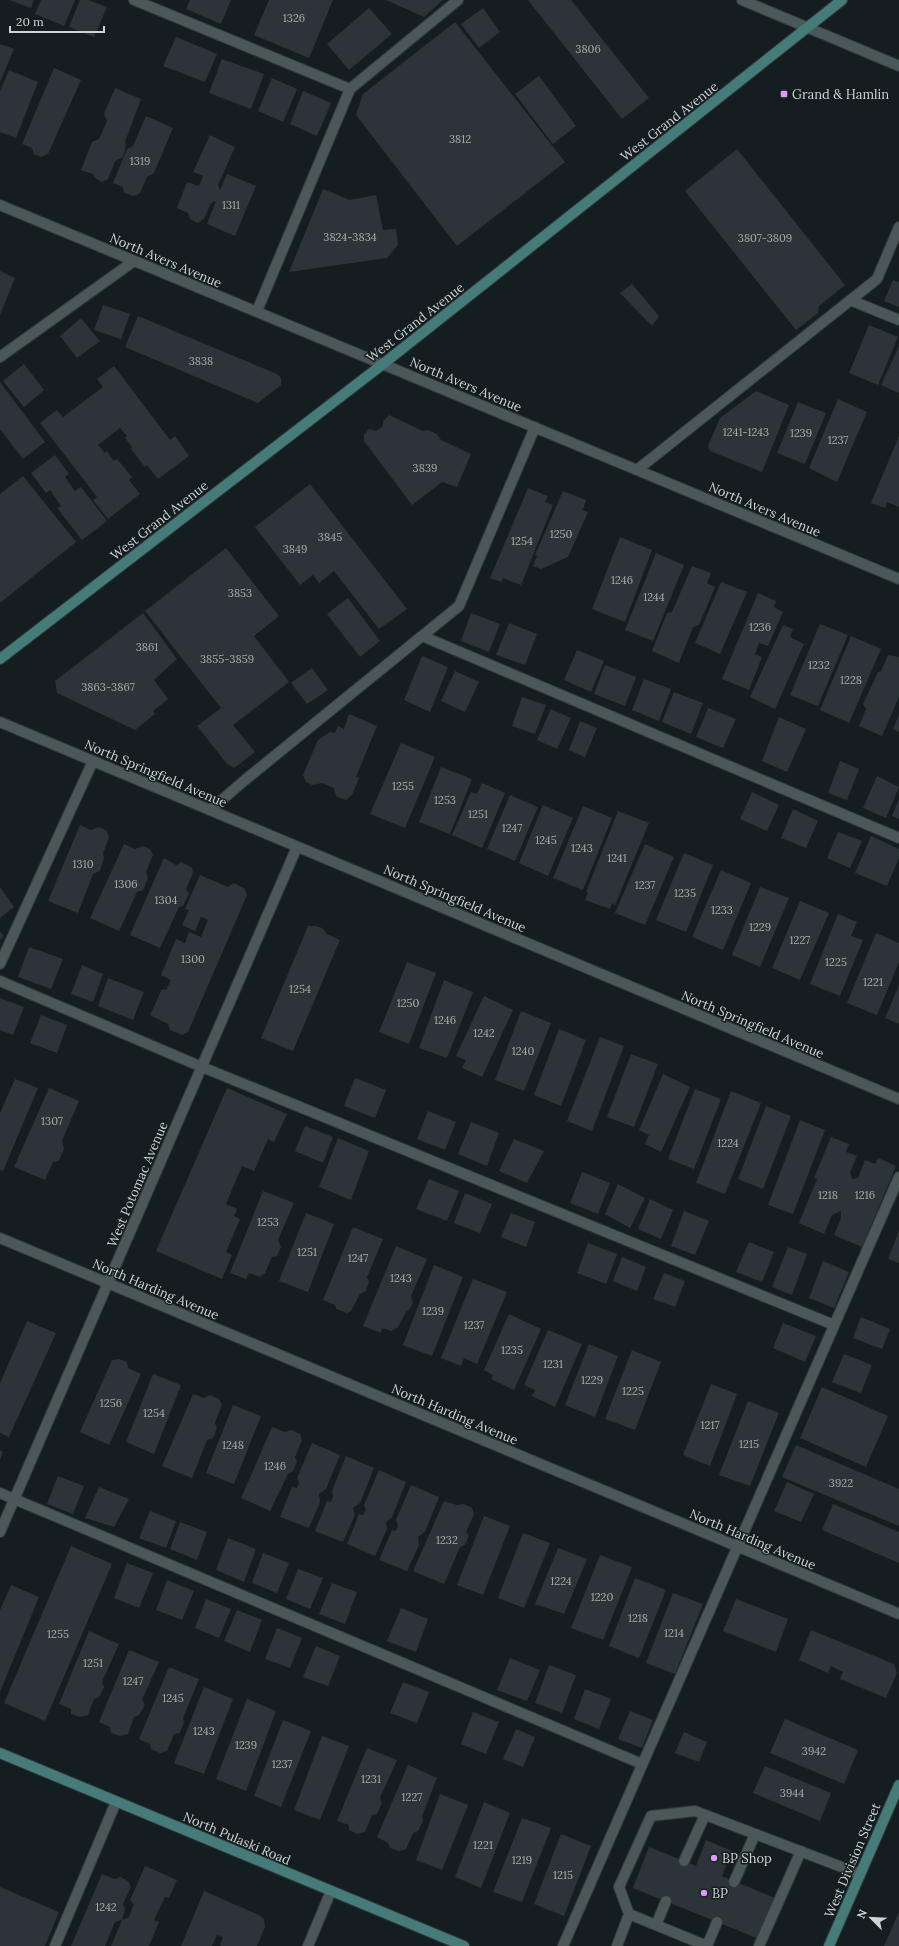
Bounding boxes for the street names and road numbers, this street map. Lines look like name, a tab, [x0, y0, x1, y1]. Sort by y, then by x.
street label: West Grand Avenue	[617, 78, 722, 165]
street label: North Avers Avenue	[107, 229, 224, 292]
street label: West Grand Avenue	[363, 279, 468, 366]
street label: North Avers Avenue	[407, 353, 524, 416]
street label: West Grand Avenue	[107, 477, 212, 564]
street label: North Avers Avenue	[706, 478, 823, 541]
street label: North Springfield Avenue	[82, 736, 230, 811]
street label: North Springfield Avenue	[381, 861, 529, 936]
street label: North Springfield Avenue	[679, 987, 827, 1062]
street label: West Potomac Avenue	[103, 1119, 172, 1250]
street label: North Harding Avenue	[90, 1255, 222, 1324]
street label: North Harding Avenue	[389, 1380, 521, 1449]
street label: North Harding Avenue	[687, 1505, 819, 1574]
street label: West Division Street	[821, 1800, 884, 1920]
street label: North Pulaski Road	[180, 1808, 293, 1869]

